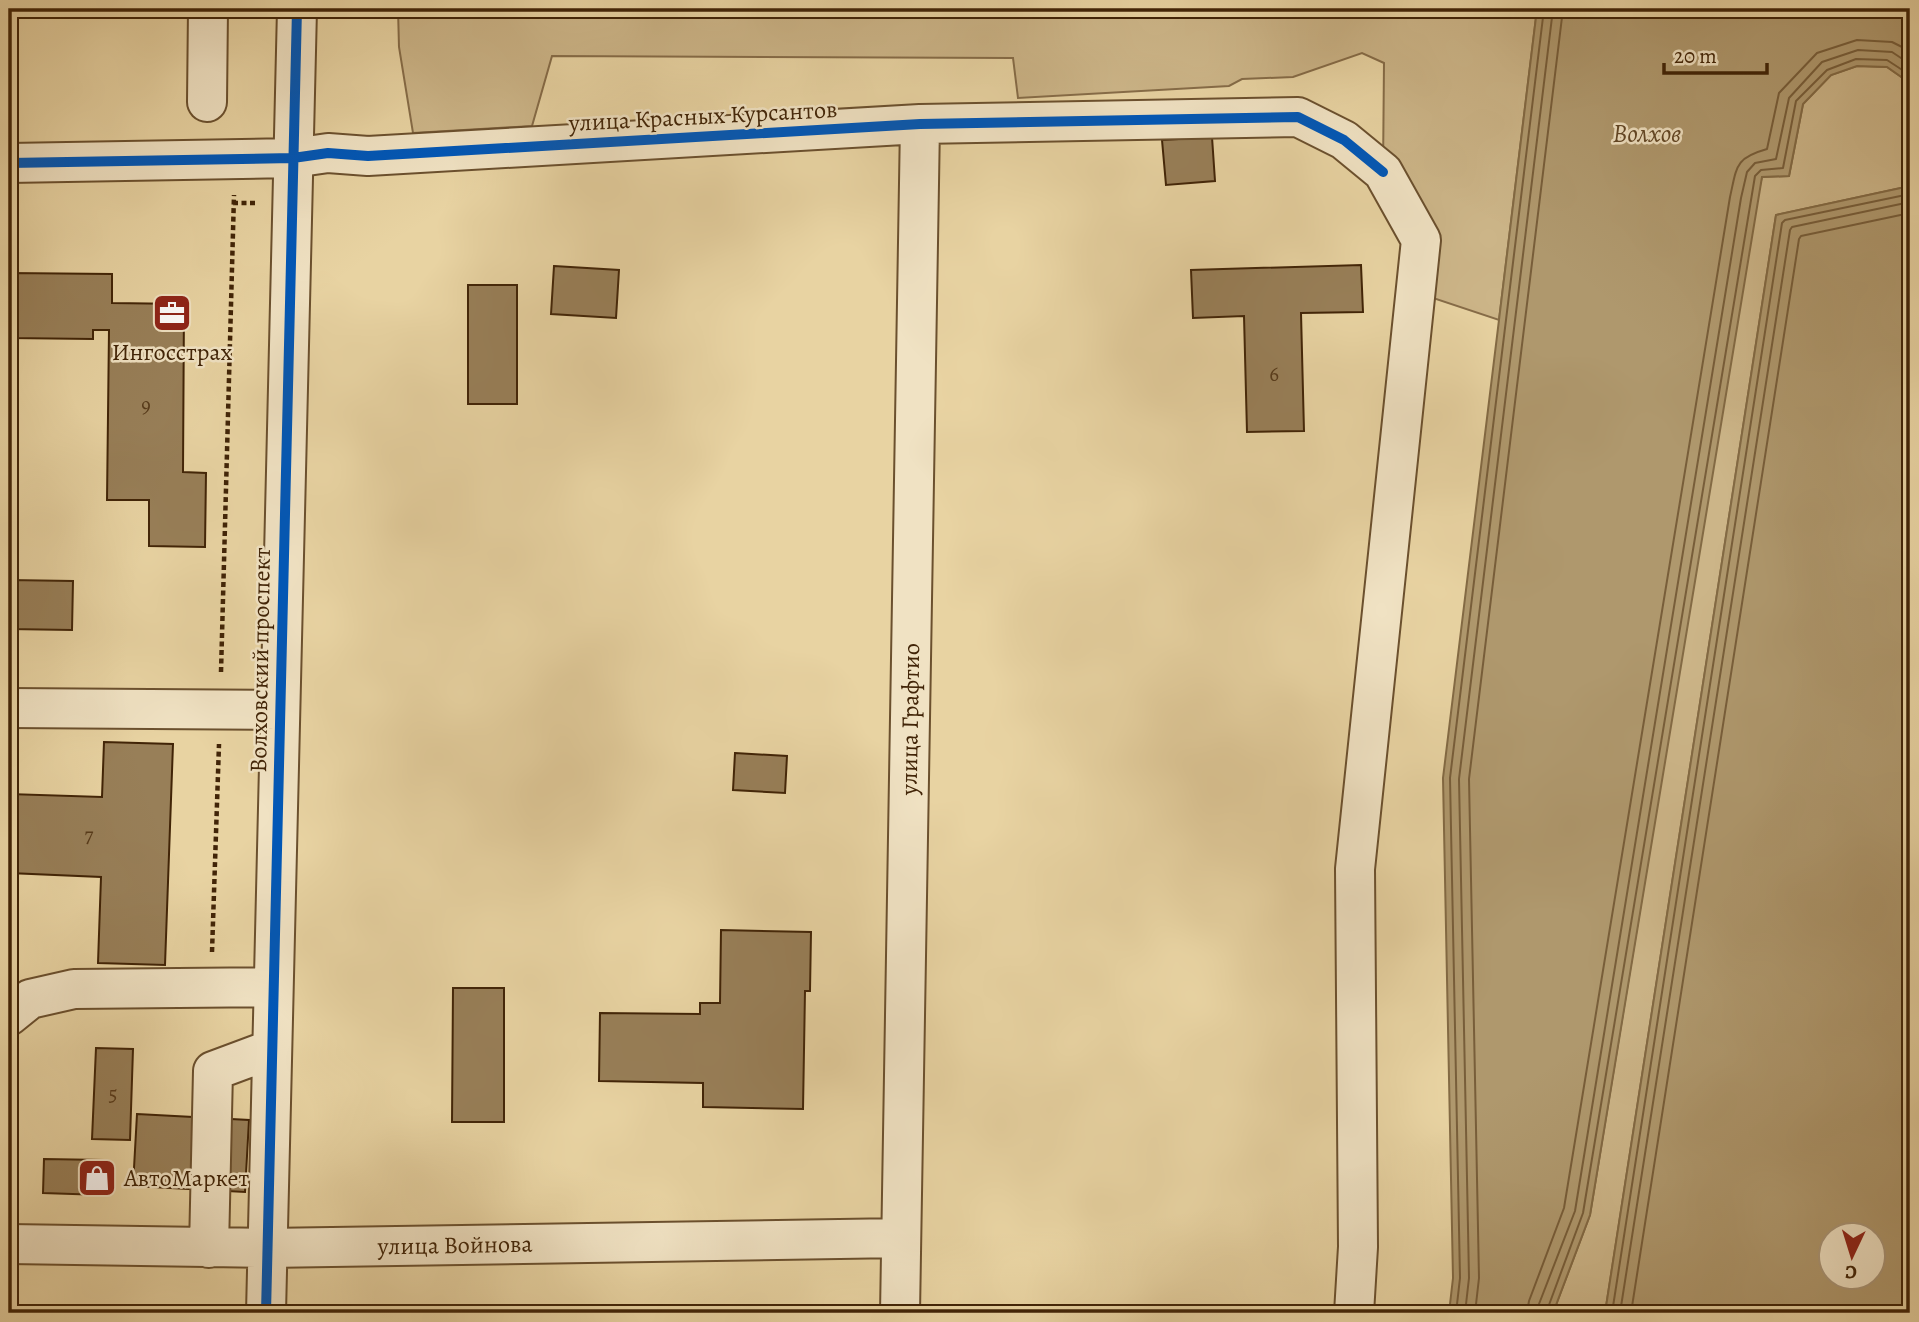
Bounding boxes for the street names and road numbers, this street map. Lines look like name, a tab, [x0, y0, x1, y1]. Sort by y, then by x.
street label: улица Красных Курсантов	[567, 93, 838, 139]
street label: Волховский проспект	[242, 547, 278, 773]
street label: улица Графтио	[893, 643, 927, 796]
street label: улица Войнова	[376, 1228, 533, 1262]

